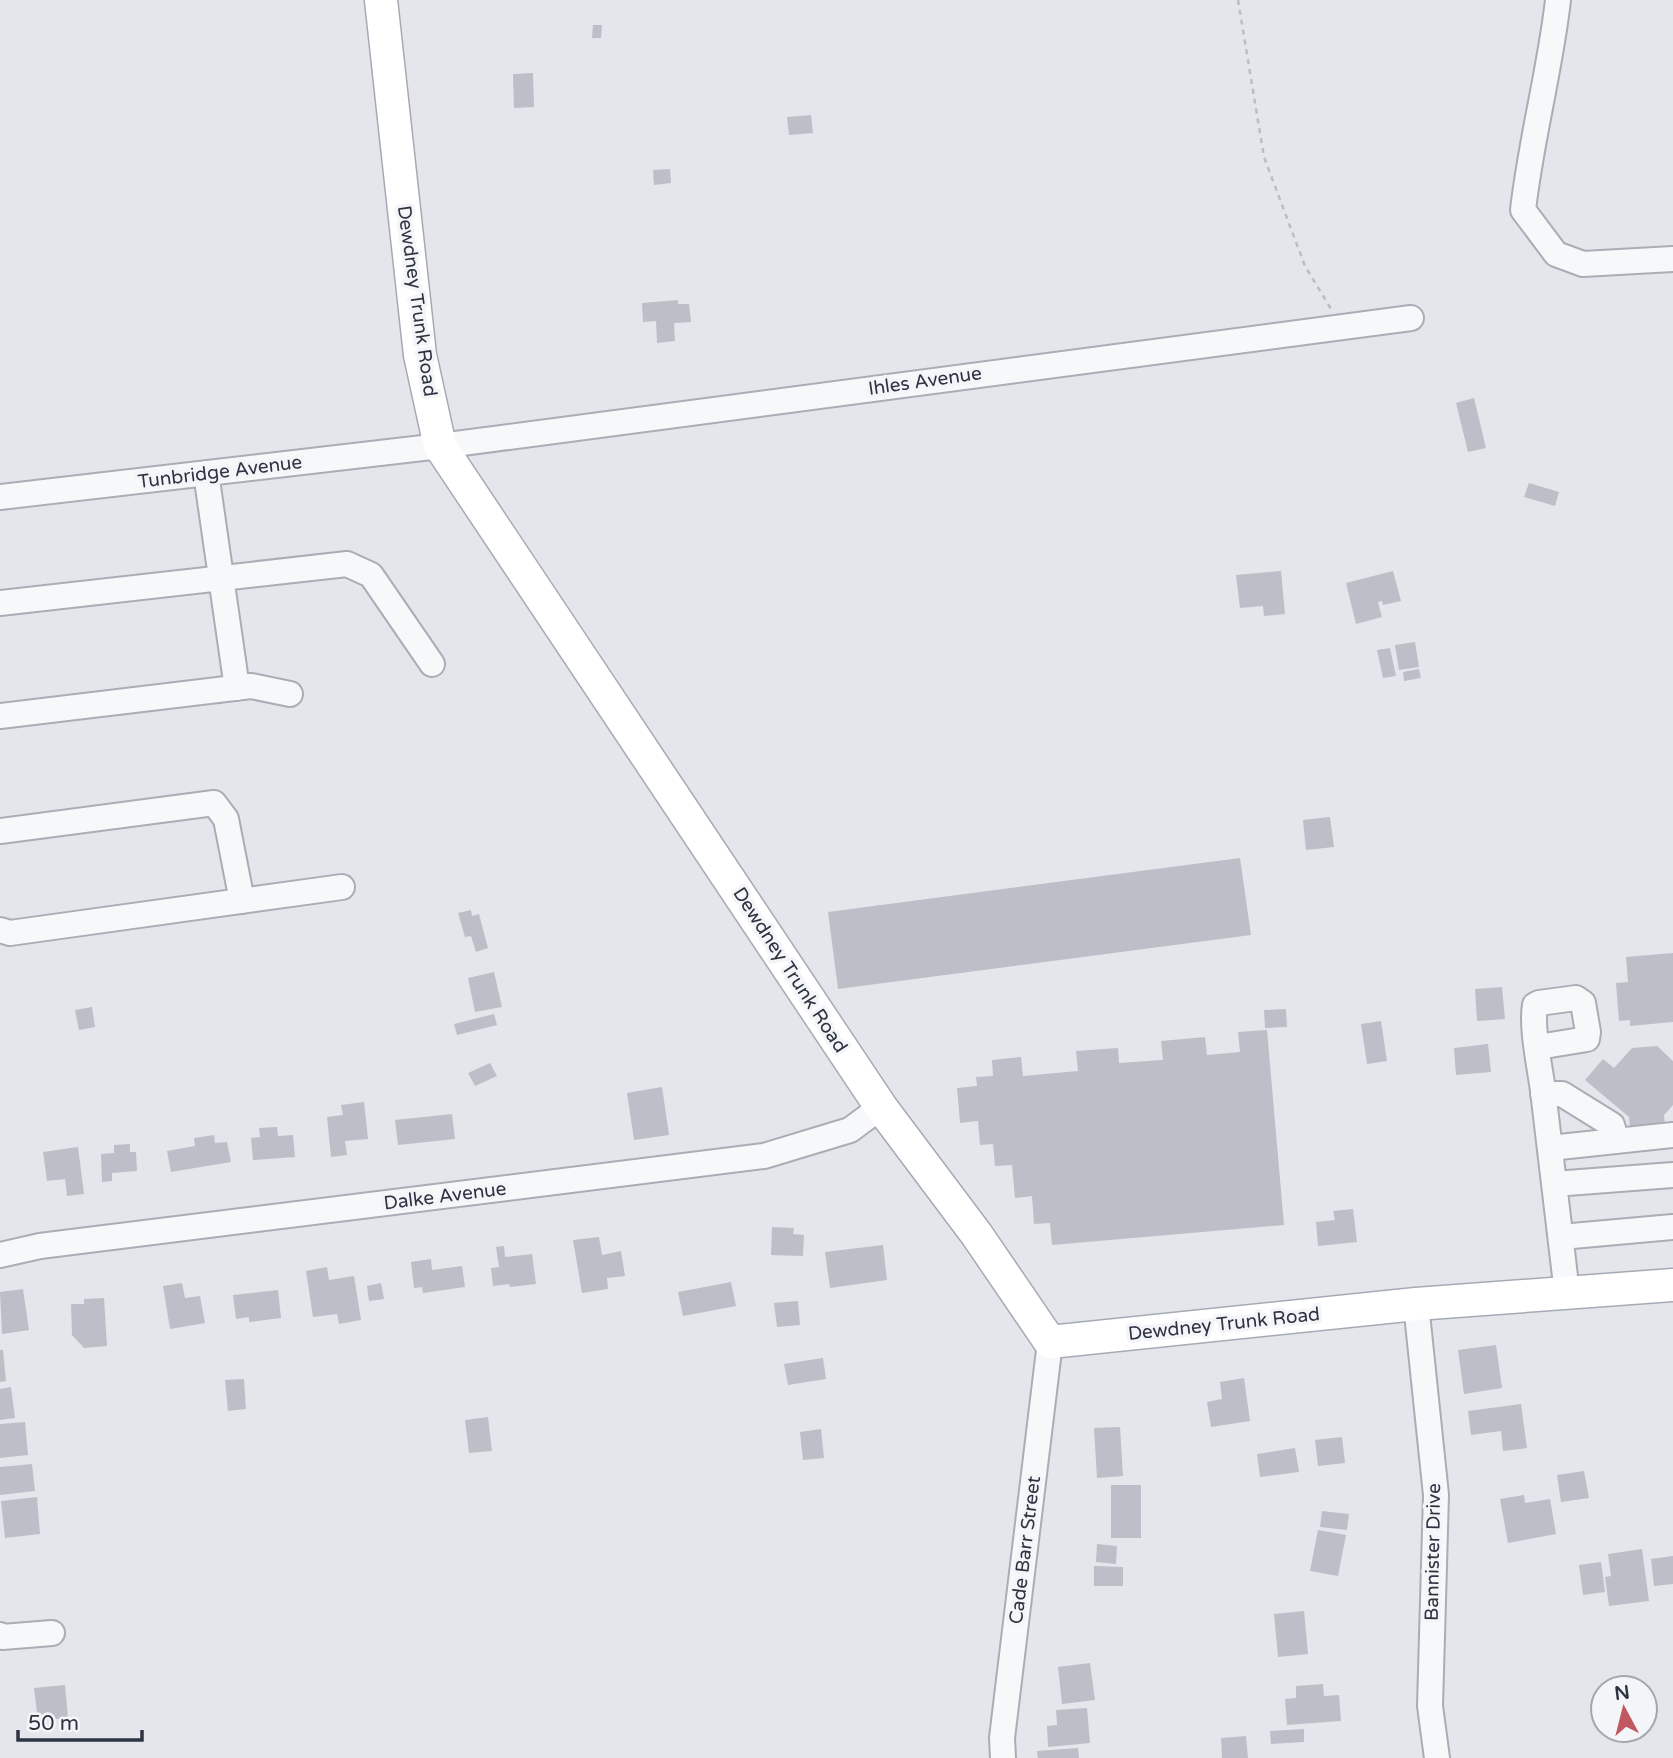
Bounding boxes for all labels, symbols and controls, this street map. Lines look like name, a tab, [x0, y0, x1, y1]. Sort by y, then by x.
street label: Dewdney Trunk Road	[393, 204, 441, 398]
street label: Ihles Avenue	[867, 362, 983, 400]
street label: Tunbridge Avenue	[137, 451, 303, 493]
street label: Dewdney Trunk Road	[728, 883, 852, 1057]
street label: Dalke Avenue	[382, 1178, 508, 1214]
street label: Dewdney Trunk Road	[1127, 1303, 1321, 1345]
street label: Cade Barr Street	[1005, 1475, 1045, 1625]
street label: Bannister Drive	[1421, 1483, 1445, 1621]
north arrow	[1589, 1674, 1659, 1744]
text: N	[1613, 1681, 1631, 1705]
scale bar	[18, 1698, 142, 1742]
text: 50 m	[28, 1711, 79, 1736]

